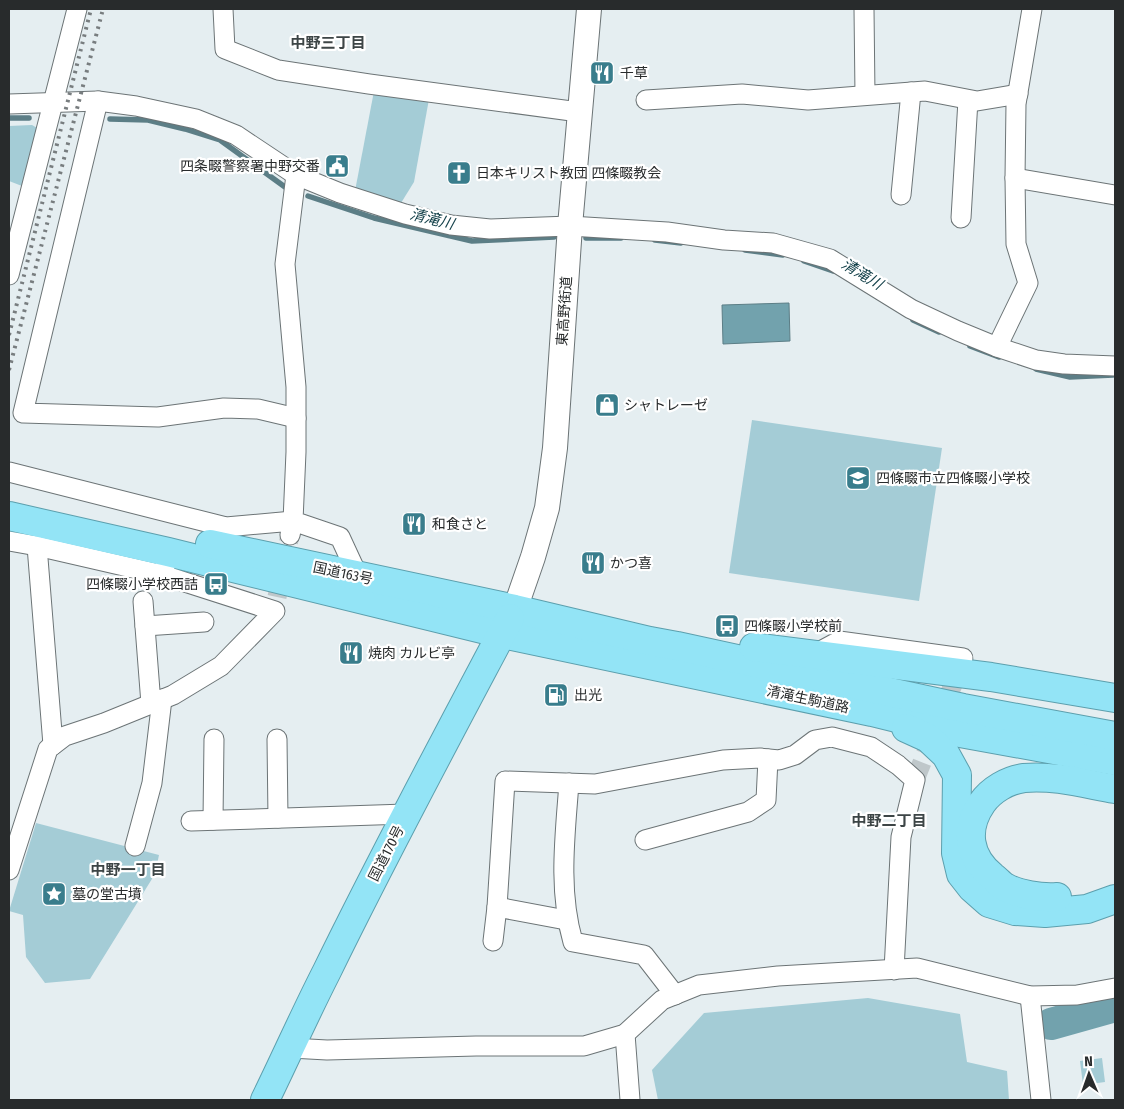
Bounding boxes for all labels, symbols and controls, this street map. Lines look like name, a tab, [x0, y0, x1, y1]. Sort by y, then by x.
district label: 中野三丁目	[290, 34, 366, 52]
restaurant icon: 千草	[589, 60, 615, 86]
place label: 千草	[620, 65, 648, 82]
public building icon: 四条畷警察署中野交番	[324, 153, 350, 179]
place label: 四条畷警察署中野交番	[180, 158, 320, 175]
church icon: 日本キリスト教団 四條畷教会	[446, 160, 472, 186]
place label: 日本キリスト教団 四條畷教会	[476, 165, 661, 182]
water label: 清滝川	[408, 205, 458, 234]
water label: 清滝川	[838, 255, 888, 294]
street label: 東高野街道	[554, 276, 575, 347]
shop icon: シャトレーゼ	[594, 392, 620, 418]
place label: シャトレーゼ	[624, 397, 708, 414]
school or university icon: 四條畷市立四條畷小学校	[845, 465, 871, 491]
place label: 四條畷市立四條畷小学校	[876, 470, 1030, 487]
restaurant icon: 和食さと	[401, 511, 427, 537]
place label: 和食さと	[432, 516, 488, 533]
restaurant icon: かつ喜	[580, 550, 606, 576]
place label: かつ喜	[610, 555, 652, 572]
street label: 国道163号	[311, 559, 374, 588]
bus stop icon: 四條畷小学校西詰	[203, 571, 229, 597]
place label: 四條畷小学校西詰	[86, 576, 198, 593]
bus stop icon: 四條畷小学校前	[714, 613, 740, 639]
place label: 四條畷小学校前	[744, 618, 842, 635]
restaurant icon: 焼肉 カルビ亭	[338, 640, 364, 666]
place label: 焼肉 カルビ亭	[368, 645, 455, 662]
fuel station icon: 出光	[543, 682, 569, 708]
street label: 清滝生駒道路	[765, 682, 851, 717]
place label: 出光	[574, 687, 602, 704]
district label: 中野二丁目	[851, 812, 927, 830]
street label: 国道170号	[365, 823, 408, 884]
district label: 中野一丁目	[90, 861, 166, 879]
place icon: 墓の堂古墳	[41, 881, 67, 907]
place label: 墓の堂古墳	[72, 886, 142, 903]
north arrow	[1064, 1049, 1114, 1099]
text: N	[1084, 1053, 1093, 1070]

